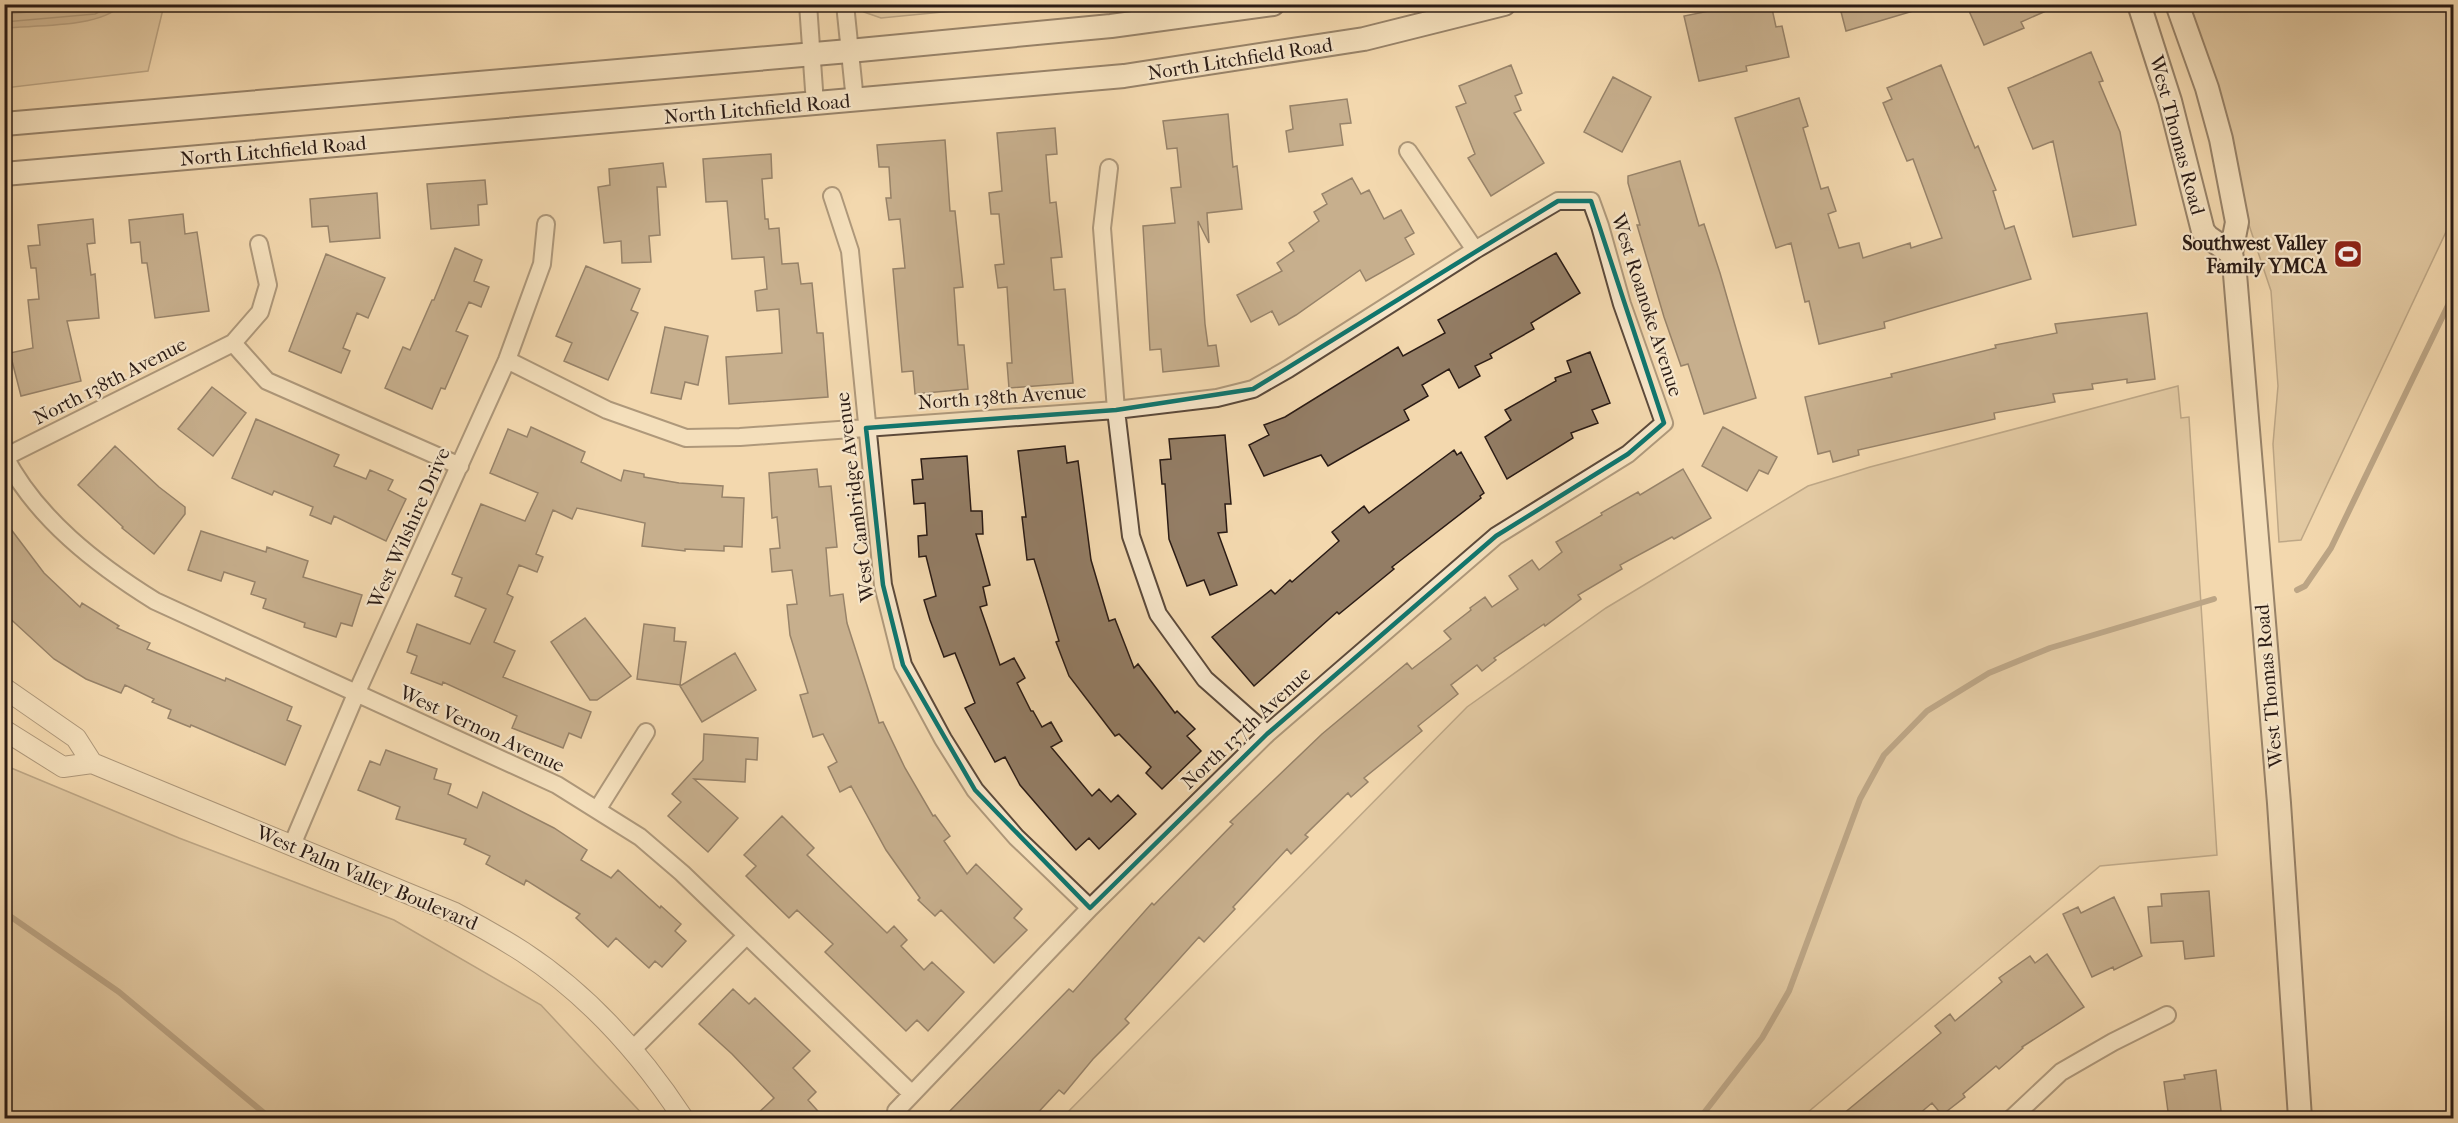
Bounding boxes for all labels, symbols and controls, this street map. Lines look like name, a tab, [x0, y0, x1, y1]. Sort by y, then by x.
street label: North Litchfield Road	[1146, 33, 1335, 85]
street label: West Thomas Road	[2144, 52, 2210, 218]
street label: North Litchfield Road	[663, 89, 852, 129]
street label: North Litchfield Road	[179, 131, 368, 171]
street label: West Roanoke Avenue	[1606, 210, 1687, 399]
place label: Southwest Valley Family YMCA	[2182, 232, 2328, 278]
sports icon: Southwest Valley Family YMCA	[2332, 238, 2364, 270]
street label: North 138th Avenue	[30, 332, 190, 430]
street label: North 138th Avenue	[917, 380, 1087, 414]
street label: West Cambridge Avenue	[831, 391, 879, 604]
street label: West Wilshire Drive	[363, 444, 455, 613]
street label: West Thomas Road	[2250, 602, 2288, 770]
street label: North 137th Avenue	[1177, 662, 1315, 794]
street label: West Vernon Avenue	[395, 680, 568, 777]
street label: West Palm Valley Boulevard	[252, 820, 482, 936]

